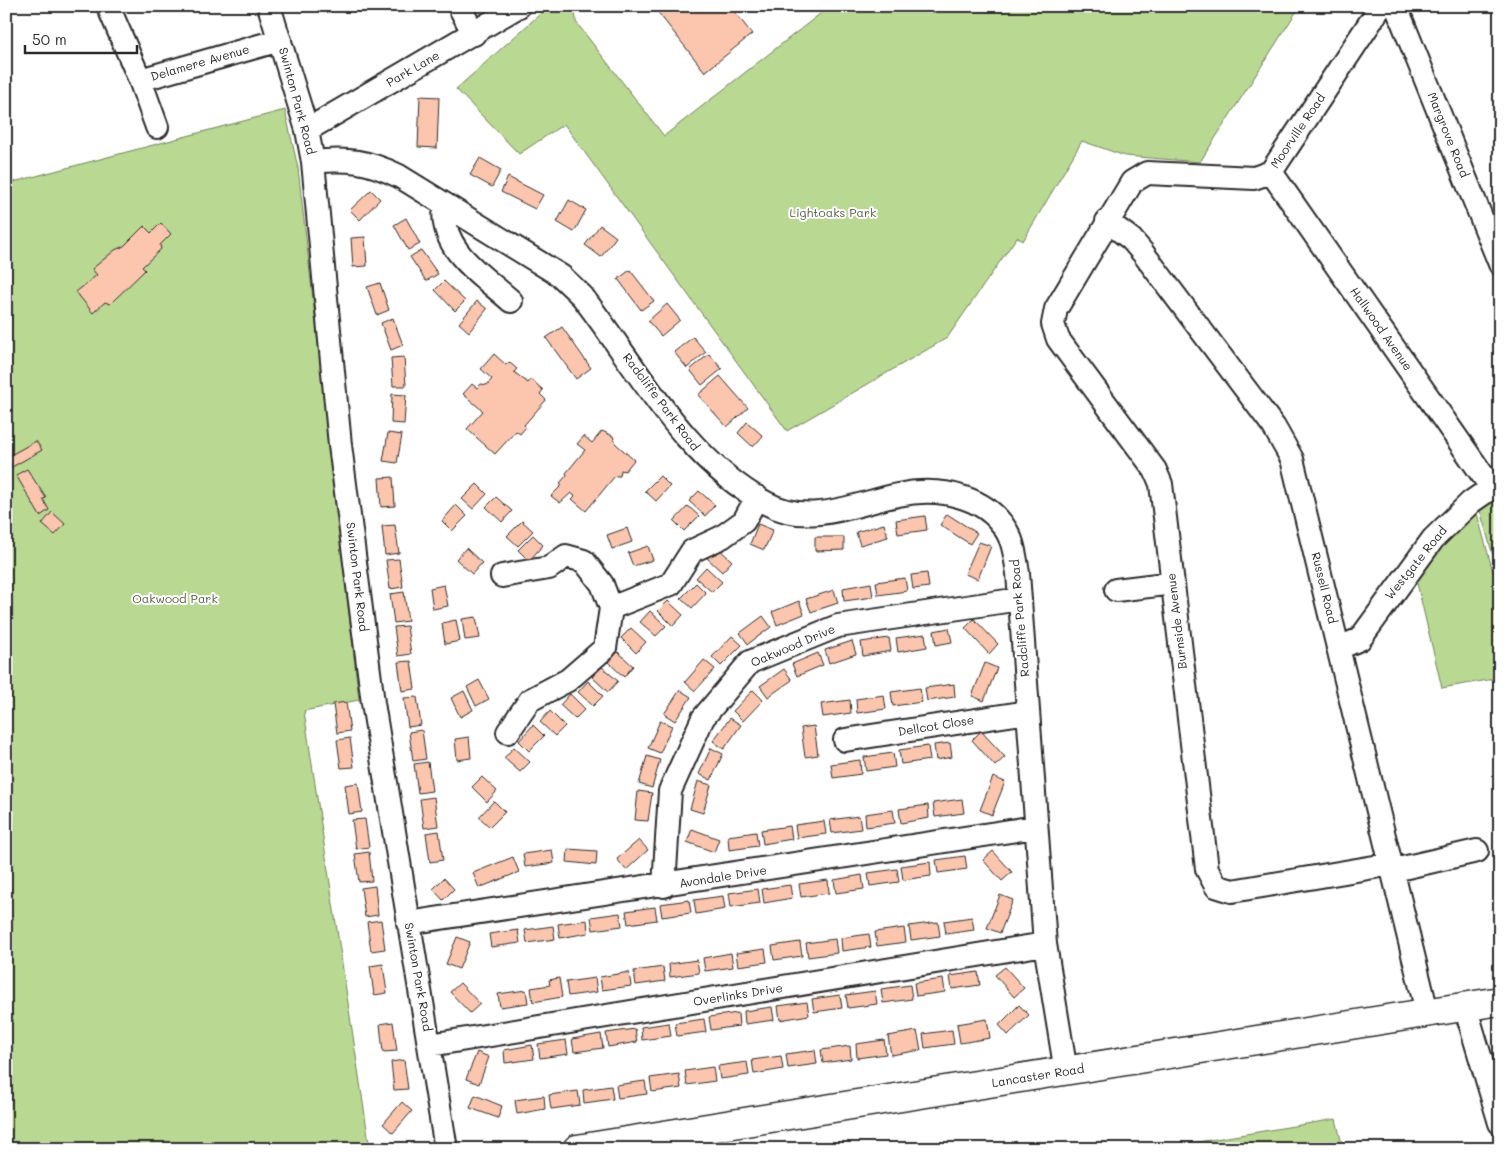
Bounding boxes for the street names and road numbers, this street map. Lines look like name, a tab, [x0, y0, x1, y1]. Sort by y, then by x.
street label: Delamere Avenue	[149, 40, 251, 84]
street label: Swinton Park Road	[276, 45, 320, 156]
street label: Park Lane	[383, 46, 442, 90]
street label: Moorville Road	[1266, 90, 1328, 171]
street label: Margrove Road	[1425, 90, 1473, 180]
street label: Hallwood Avenue	[1347, 283, 1417, 373]
street label: Radcliffe Park Road	[620, 349, 704, 454]
street label: Swinton Park Road	[343, 521, 373, 633]
street label: Westgate Road	[1381, 522, 1450, 602]
street label: Russell Road	[1308, 550, 1342, 626]
street label: Radcliffe Park Road	[1006, 558, 1032, 678]
street label: Burnside Avenue	[1162, 572, 1190, 670]
street label: Oakwood Drive	[748, 620, 837, 670]
street label: Dellcot Close	[897, 711, 975, 739]
street label: Avondale Drive	[678, 861, 768, 891]
street label: Swinton Park Road	[402, 921, 436, 1033]
street label: Overlinks Drive	[692, 979, 784, 1009]
street label: Lancaster Road	[991, 1060, 1086, 1090]

